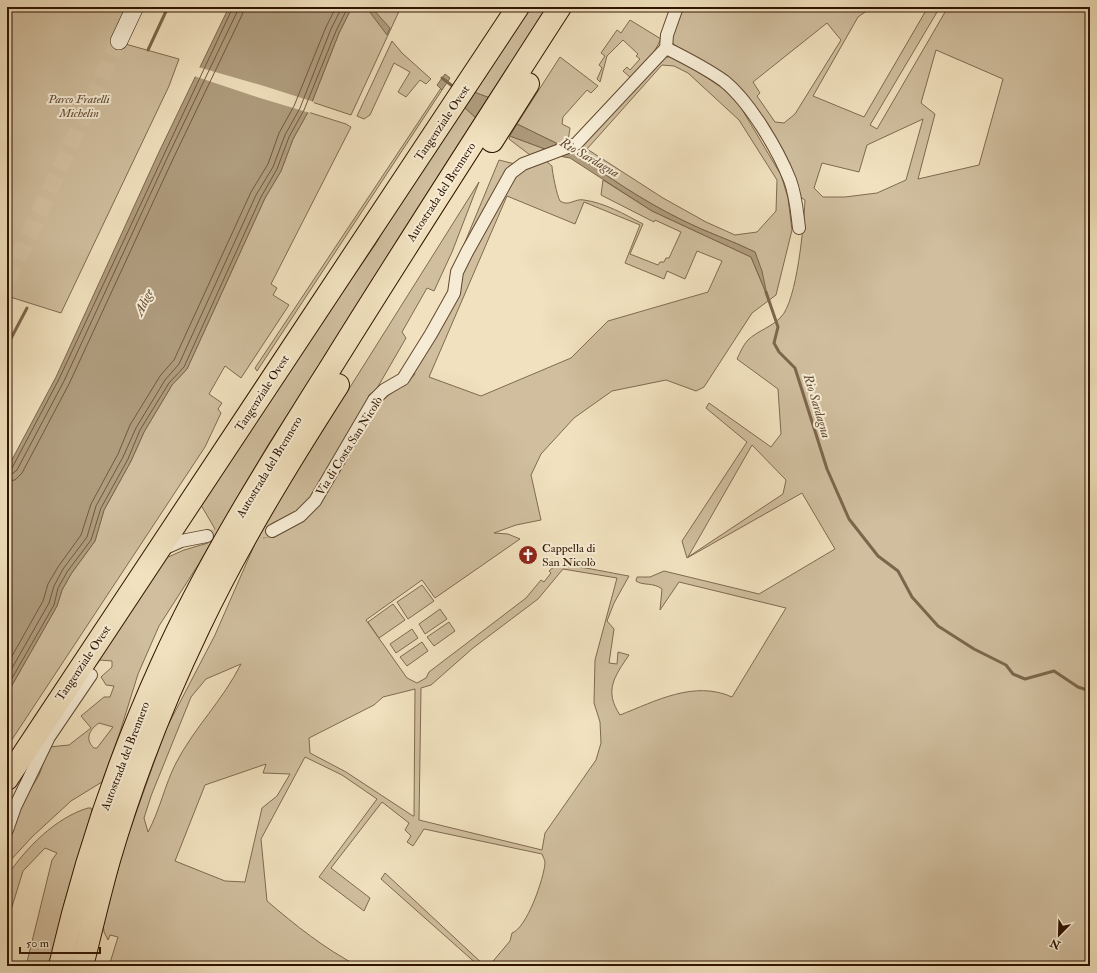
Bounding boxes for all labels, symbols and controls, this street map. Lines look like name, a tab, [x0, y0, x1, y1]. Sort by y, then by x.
street label: Tangenziale Ovest	[412, 82, 473, 164]
park label: Parco Fratelli Michelin	[47, 92, 110, 121]
water label: Rio Sardagna	[556, 134, 622, 181]
street label: Autostrada del Brennero	[403, 140, 479, 246]
water label: Adige	[130, 286, 157, 320]
street label: Tangenziale Ovest	[232, 352, 293, 434]
water label: Rio Sardagna	[799, 371, 834, 440]
street label: Via di Costa San Nicolò	[313, 394, 386, 499]
street label: Autostrada del Brennero	[233, 414, 306, 521]
place label: Cappella di San Nicolò	[542, 541, 596, 570]
church icon: Cappella di San Nicolò	[517, 544, 539, 566]
street label: Tangenziale Ovest	[53, 622, 114, 704]
street label: Autostrada del Brennero	[97, 699, 153, 814]
north arrow	[1039, 915, 1079, 955]
scale bar	[20, 929, 100, 955]
text: N	[1047, 935, 1063, 952]
text: 50 m	[26, 936, 50, 951]

